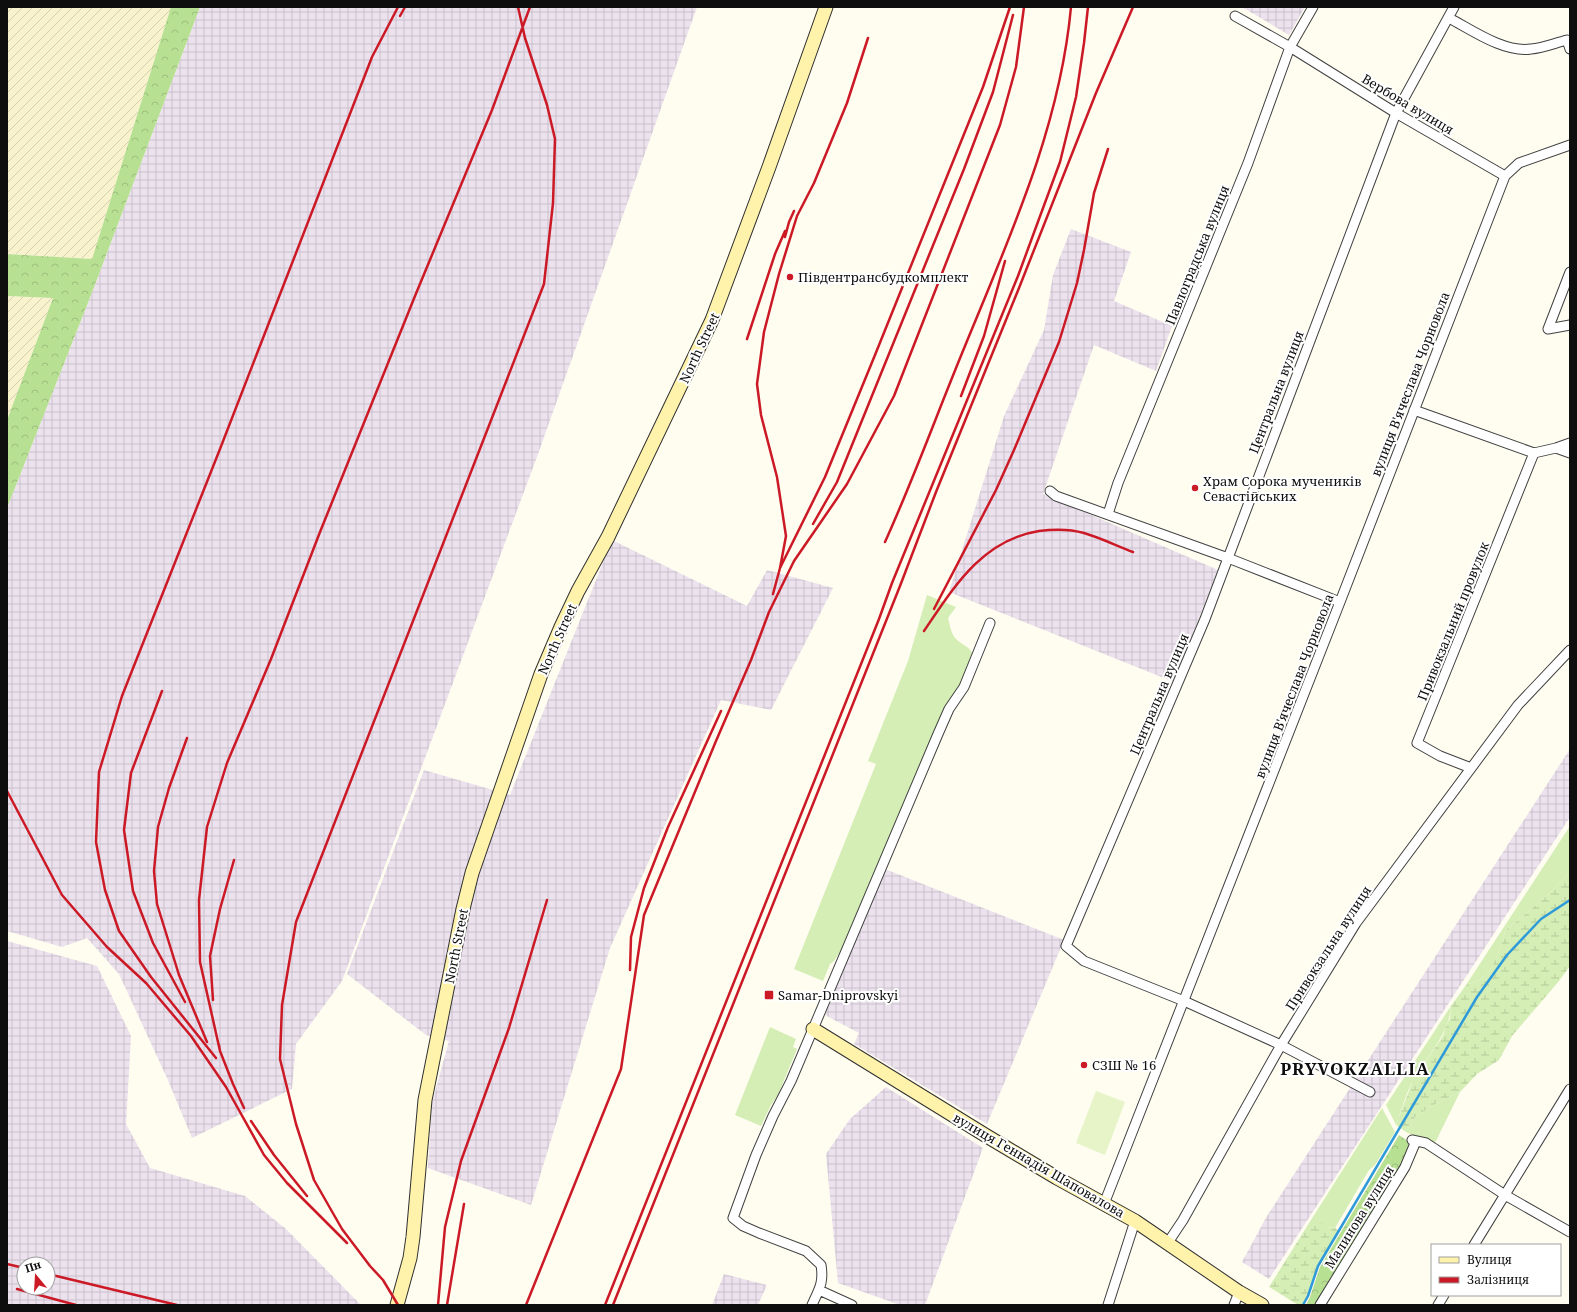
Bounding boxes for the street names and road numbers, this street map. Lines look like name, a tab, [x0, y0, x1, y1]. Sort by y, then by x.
street label: Вербова вулиця	[1359, 69, 1457, 139]
street label: Павлоградська вулиця	[1161, 182, 1233, 328]
street label: вулиця В'ячеслава Чорновола	[1366, 289, 1454, 479]
street label: North Street	[675, 309, 723, 386]
street label: Центральна вулиця	[1244, 328, 1308, 456]
street label: Привокзальний провулок	[1413, 539, 1493, 703]
street label: вулиця В'ячеслава Чорновола	[1250, 591, 1338, 781]
street label: North Street	[533, 600, 581, 677]
street label: Центральна вулиця	[1125, 631, 1193, 757]
street label: Привокзальна вулиця	[1281, 882, 1375, 1014]
street label: North Street	[440, 907, 472, 985]
street label: вулиця Геннадія Шаповалова	[950, 1108, 1128, 1222]
street label: Малинова вулиця	[1320, 1162, 1398, 1272]

